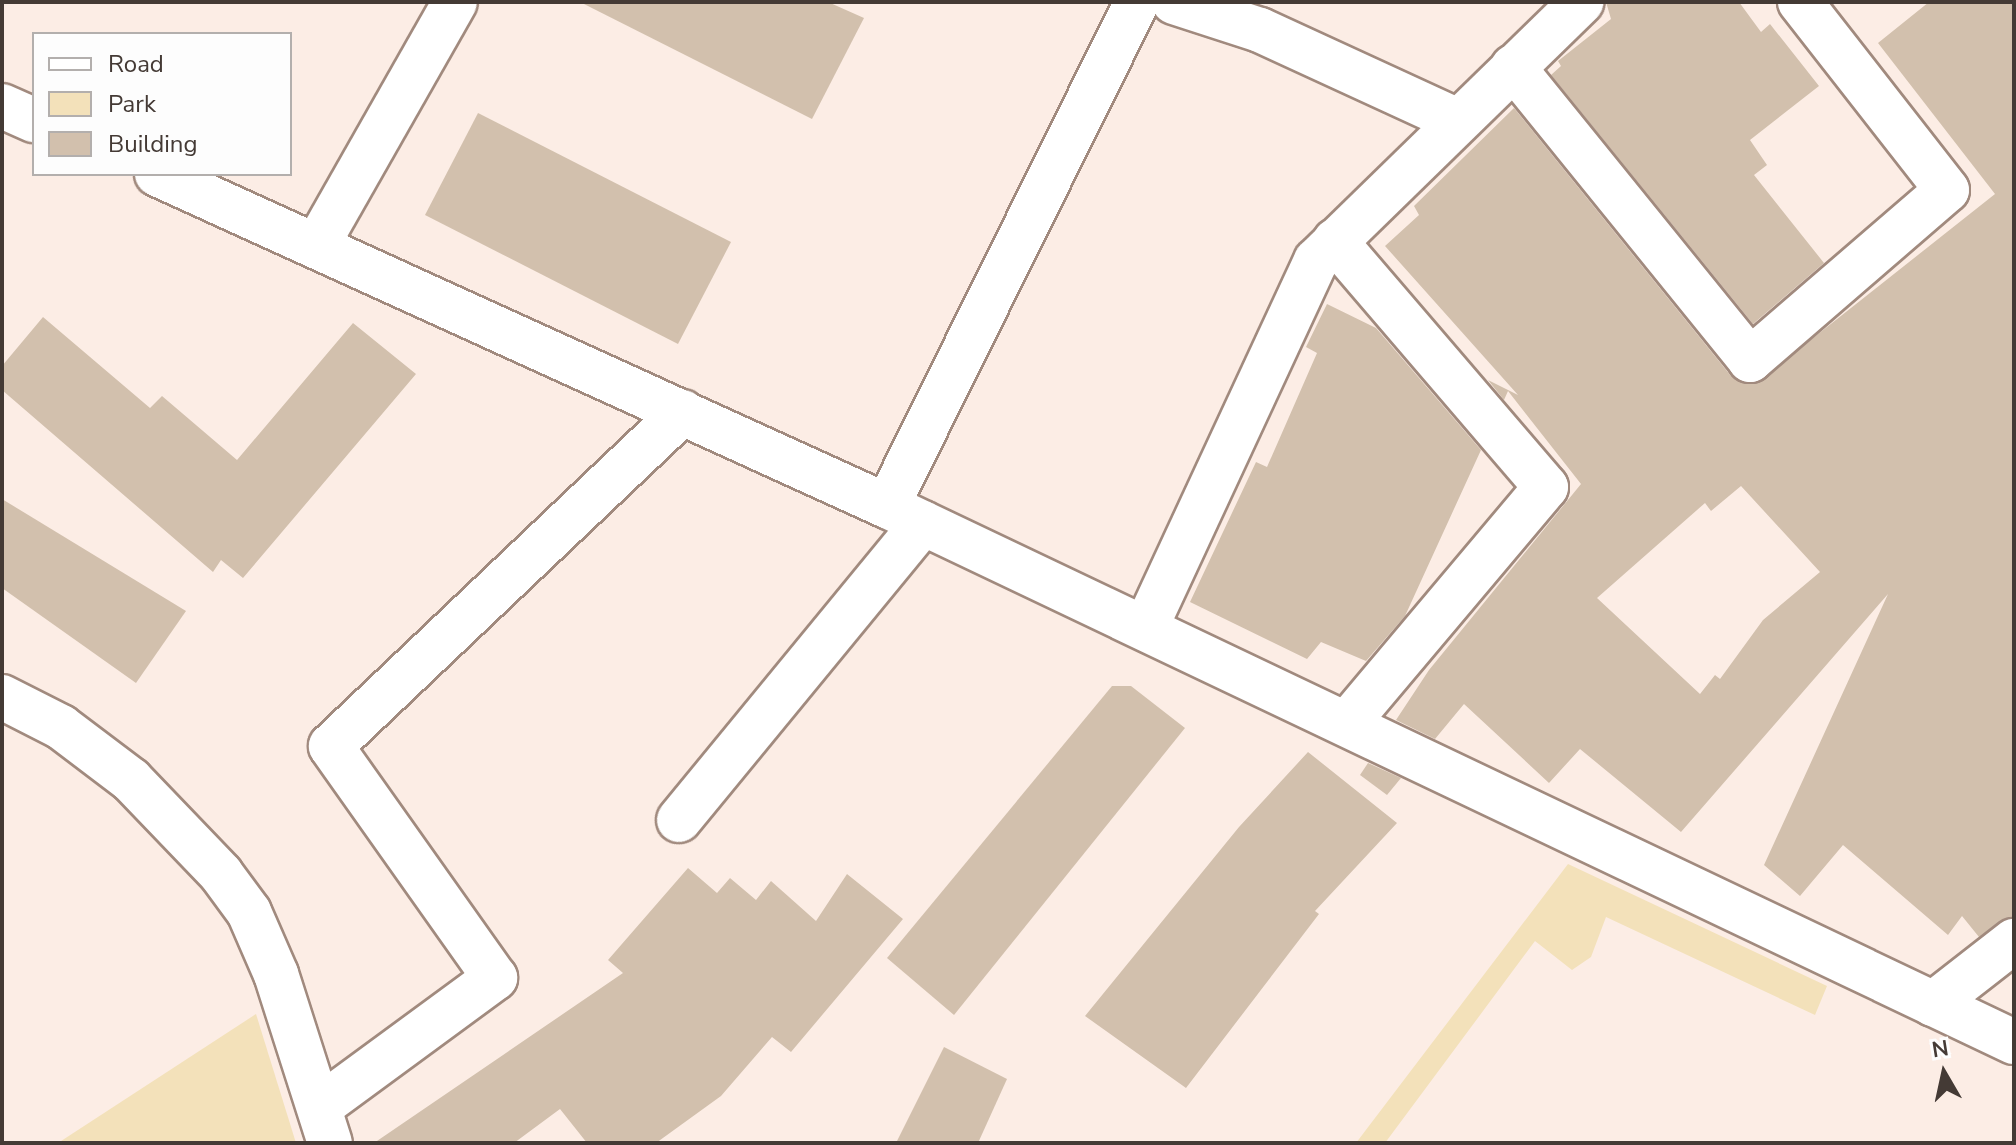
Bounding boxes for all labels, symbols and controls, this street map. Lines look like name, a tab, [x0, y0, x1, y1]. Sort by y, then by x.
legend	[32, 32, 292, 176]
text: Road	[108, 48, 164, 80]
text: Park	[108, 88, 156, 120]
text: Building	[108, 128, 198, 160]
north arrow	[1904, 1033, 1984, 1113]
text: N	[1930, 1033, 1951, 1065]

